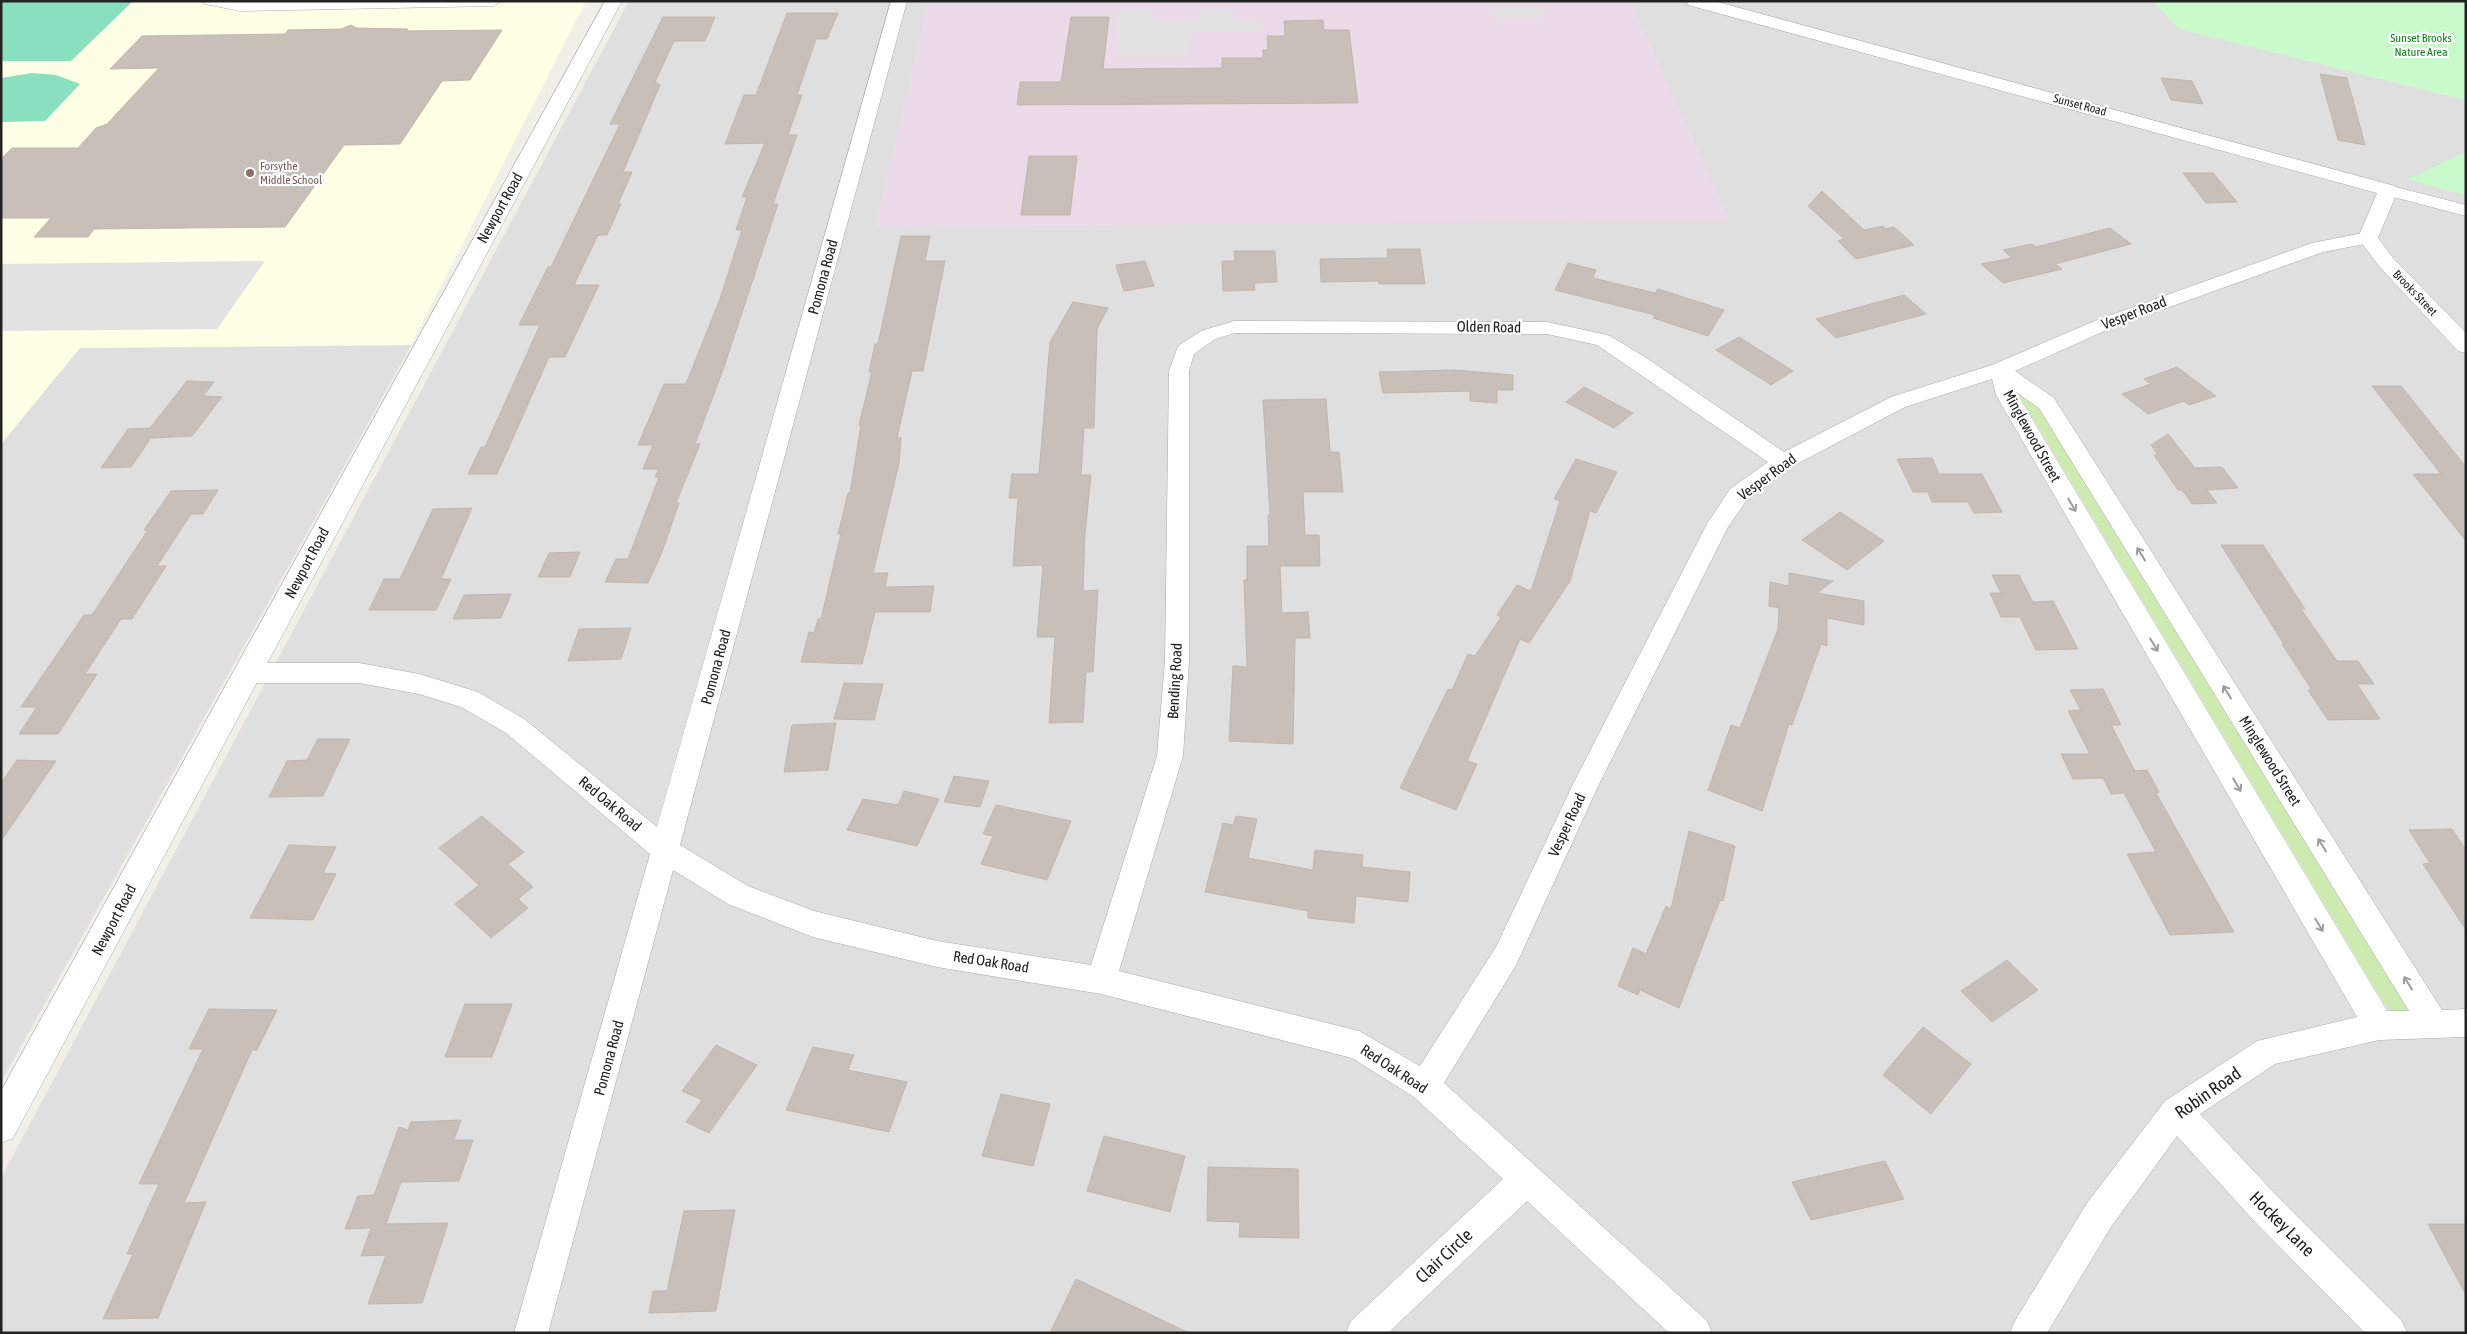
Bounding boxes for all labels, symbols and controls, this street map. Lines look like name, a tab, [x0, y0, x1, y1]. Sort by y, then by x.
park label: Sunset Brooks Nature Area	[2390, 31, 2452, 59]
street label: Sunset Road	[2052, 91, 2108, 119]
place label: Forsythe Middle School	[260, 159, 323, 187]
marker: Forsythe Middle School	[244, 167, 256, 179]
street label: Newport Road	[473, 170, 526, 246]
street label: Pomona Road	[804, 237, 841, 316]
street label: Brooks Street	[2390, 267, 2441, 319]
street label: Vesper Road	[2099, 292, 2169, 333]
street label: Olden Road	[1457, 317, 1521, 336]
street label: Minglewood Street	[2000, 387, 2065, 485]
street label: Vesper Road	[1734, 450, 1799, 503]
one-way arrow	[2067, 498, 2077, 512]
street label: Newport Road	[281, 524, 332, 601]
one-way arrow	[2136, 547, 2146, 561]
street label: Pomona Road	[697, 627, 734, 706]
one-way arrow	[2150, 638, 2160, 652]
street label: Bending Road	[1164, 642, 1185, 719]
one-way arrow	[2222, 685, 2232, 699]
street label: Minglewood Street	[2236, 713, 2305, 809]
street label: Red Oak Road	[576, 773, 645, 835]
one-way arrow	[2232, 777, 2242, 792]
street label: Vesper Road	[1544, 790, 1589, 859]
one-way arrow	[2317, 838, 2327, 852]
street label: Newport Road	[88, 881, 139, 958]
one-way arrow	[2315, 917, 2325, 931]
street label: Red Oak Road	[952, 947, 1030, 976]
one-way arrow	[2403, 976, 2413, 990]
street label: Pomona Road	[590, 1018, 627, 1097]
street label: Red Oak Road	[1358, 1041, 1431, 1097]
street label: Robin Road	[2171, 1062, 2245, 1123]
street label: Hockey Lane	[2245, 1187, 2319, 1261]
street label: Clair Circle	[1411, 1224, 1476, 1287]

